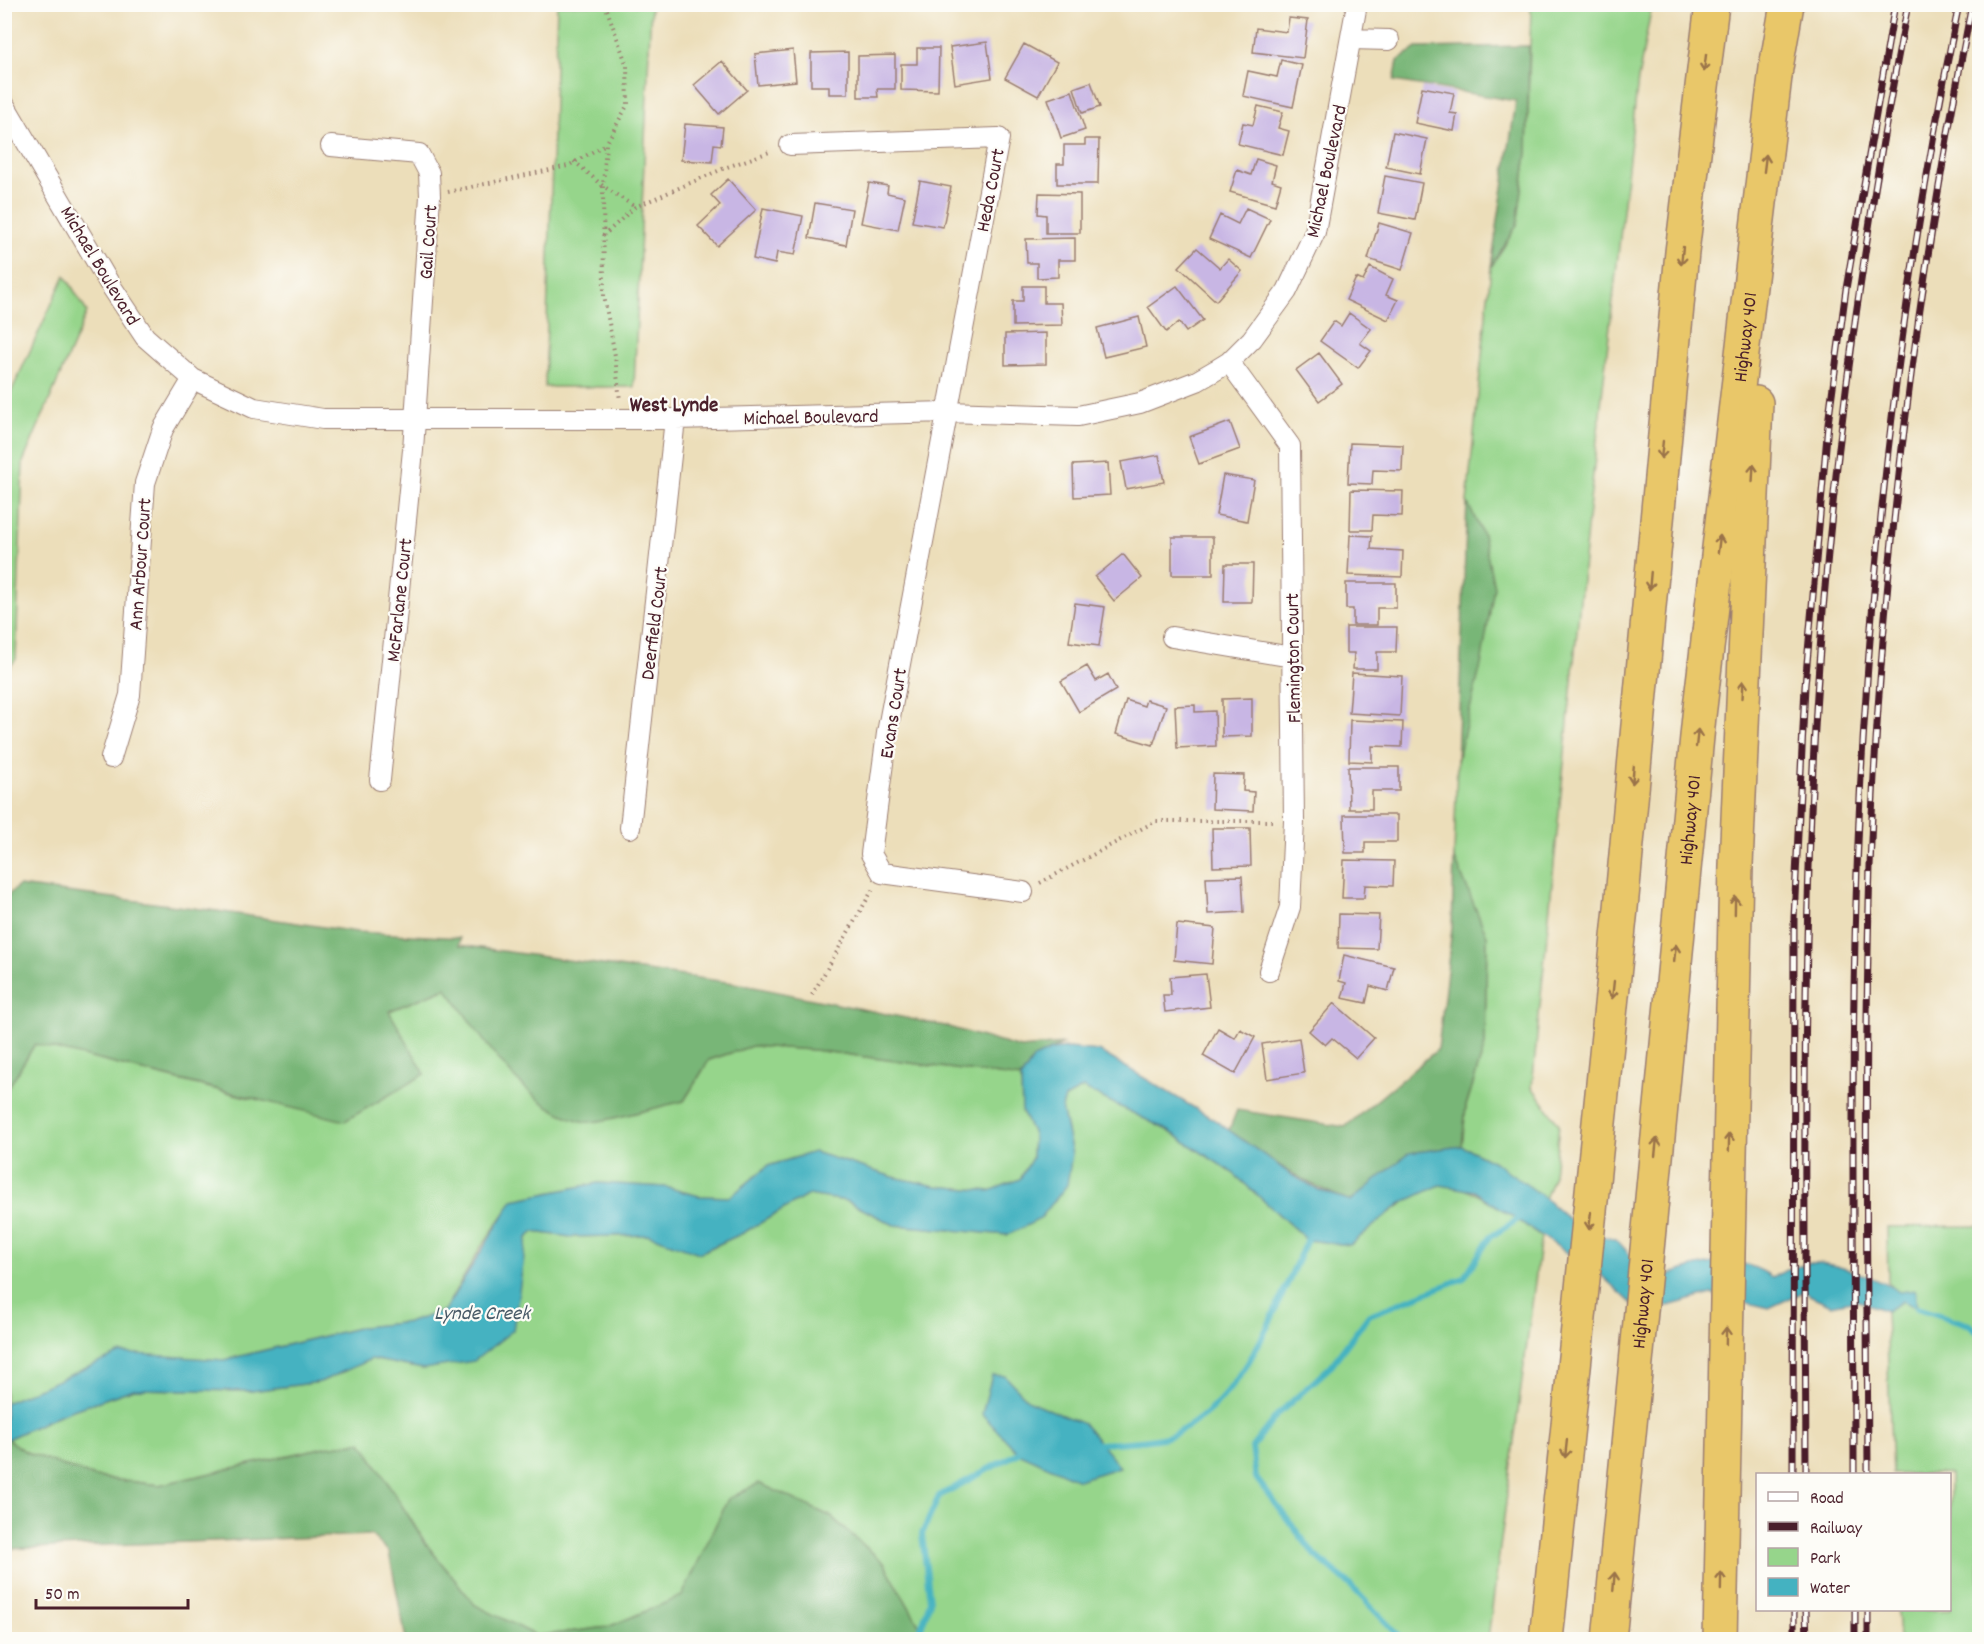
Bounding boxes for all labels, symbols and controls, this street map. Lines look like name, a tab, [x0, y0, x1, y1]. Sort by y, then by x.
one-way arrow	[1699, 52, 1710, 72]
street label: Michael Boulevard	[1300, 103, 1356, 241]
street label: Heda Court	[970, 146, 1014, 235]
one-way arrow	[1759, 154, 1770, 174]
street label: Michael Boulevard	[52, 201, 145, 332]
street label: Gail Court	[413, 204, 447, 280]
one-way arrow	[1676, 246, 1687, 266]
street label: Highway 401	[1728, 291, 1766, 384]
district label: West Lynde	[630, 392, 718, 422]
street label: Michael Boulevard	[743, 404, 879, 434]
one-way arrow	[1656, 440, 1667, 460]
one-way arrow	[1747, 464, 1758, 484]
street label: Ann Arbour Court	[123, 497, 161, 631]
one-way arrow	[1714, 535, 1725, 555]
street label: McFarlane Court	[381, 537, 421, 664]
street label: Deerfield Court	[635, 565, 677, 682]
one-way arrow	[1644, 570, 1655, 590]
street label: Flemington Court	[1280, 593, 1310, 723]
street label: Evans Court	[874, 666, 916, 761]
one-way arrow	[1738, 679, 1749, 699]
one-way arrow	[1691, 728, 1702, 748]
one-way arrow	[1627, 765, 1638, 785]
street label: Highway 401	[1674, 774, 1710, 867]
one-way arrow	[1729, 895, 1740, 915]
one-way arrow	[1670, 943, 1681, 963]
one-way arrow	[1607, 980, 1618, 1000]
one-way arrow	[1723, 1132, 1735, 1152]
one-way arrow	[1651, 1137, 1662, 1157]
one-way arrow	[1584, 1210, 1595, 1230]
street label: Highway 401	[1626, 1258, 1663, 1350]
water label: Lynde Creek	[434, 1300, 532, 1330]
one-way arrow	[1720, 1327, 1732, 1347]
one-way arrow	[1560, 1439, 1571, 1458]
legend	[1756, 1473, 1951, 1611]
text: Road	[1810, 1487, 1844, 1512]
text: Railway	[1810, 1517, 1863, 1542]
text: Park	[1810, 1547, 1841, 1572]
scale bar	[36, 1572, 188, 1610]
one-way arrow	[1609, 1572, 1620, 1592]
one-way arrow	[1716, 1572, 1727, 1592]
text: Water	[1810, 1577, 1850, 1602]
text: 50 m	[45, 1583, 80, 1608]

